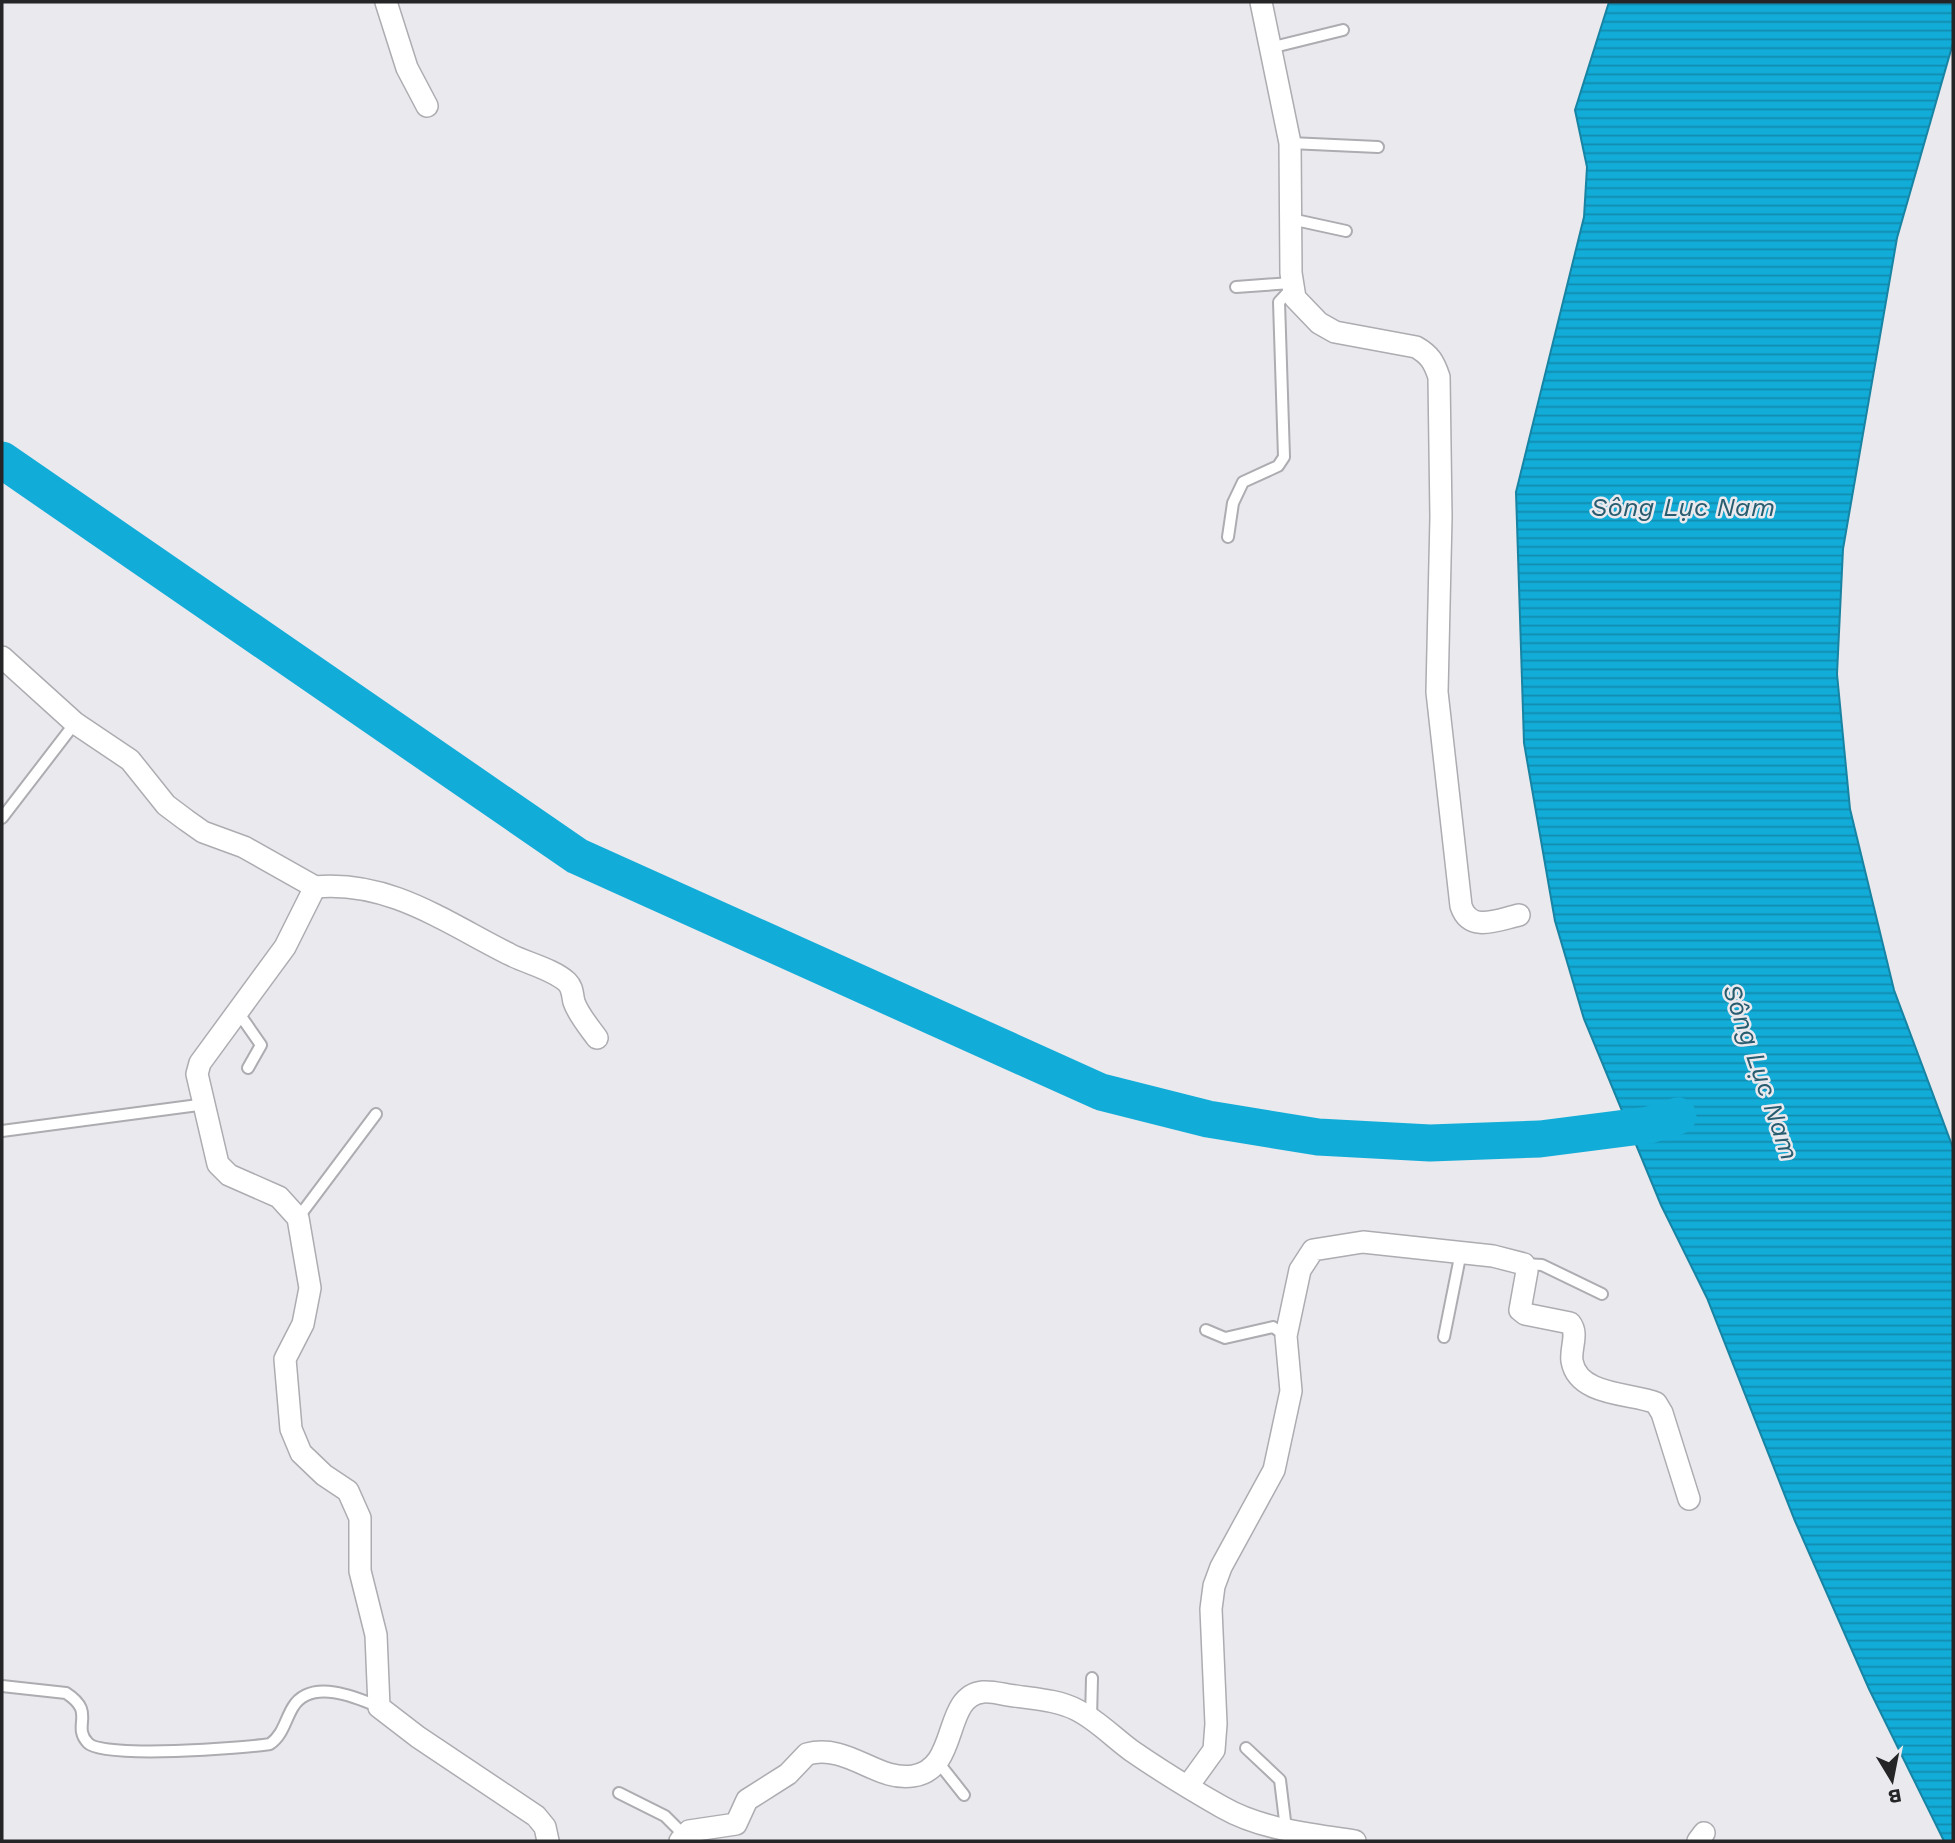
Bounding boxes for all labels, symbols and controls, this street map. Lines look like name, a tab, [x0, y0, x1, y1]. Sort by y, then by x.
water label: Sông Lục Nam	[1591, 492, 1775, 522]
water label: Sông Lục Nam	[1717, 980, 1805, 1164]
north arrow	[1857, 1745, 1927, 1815]
text: B	[1886, 1784, 1903, 1809]

